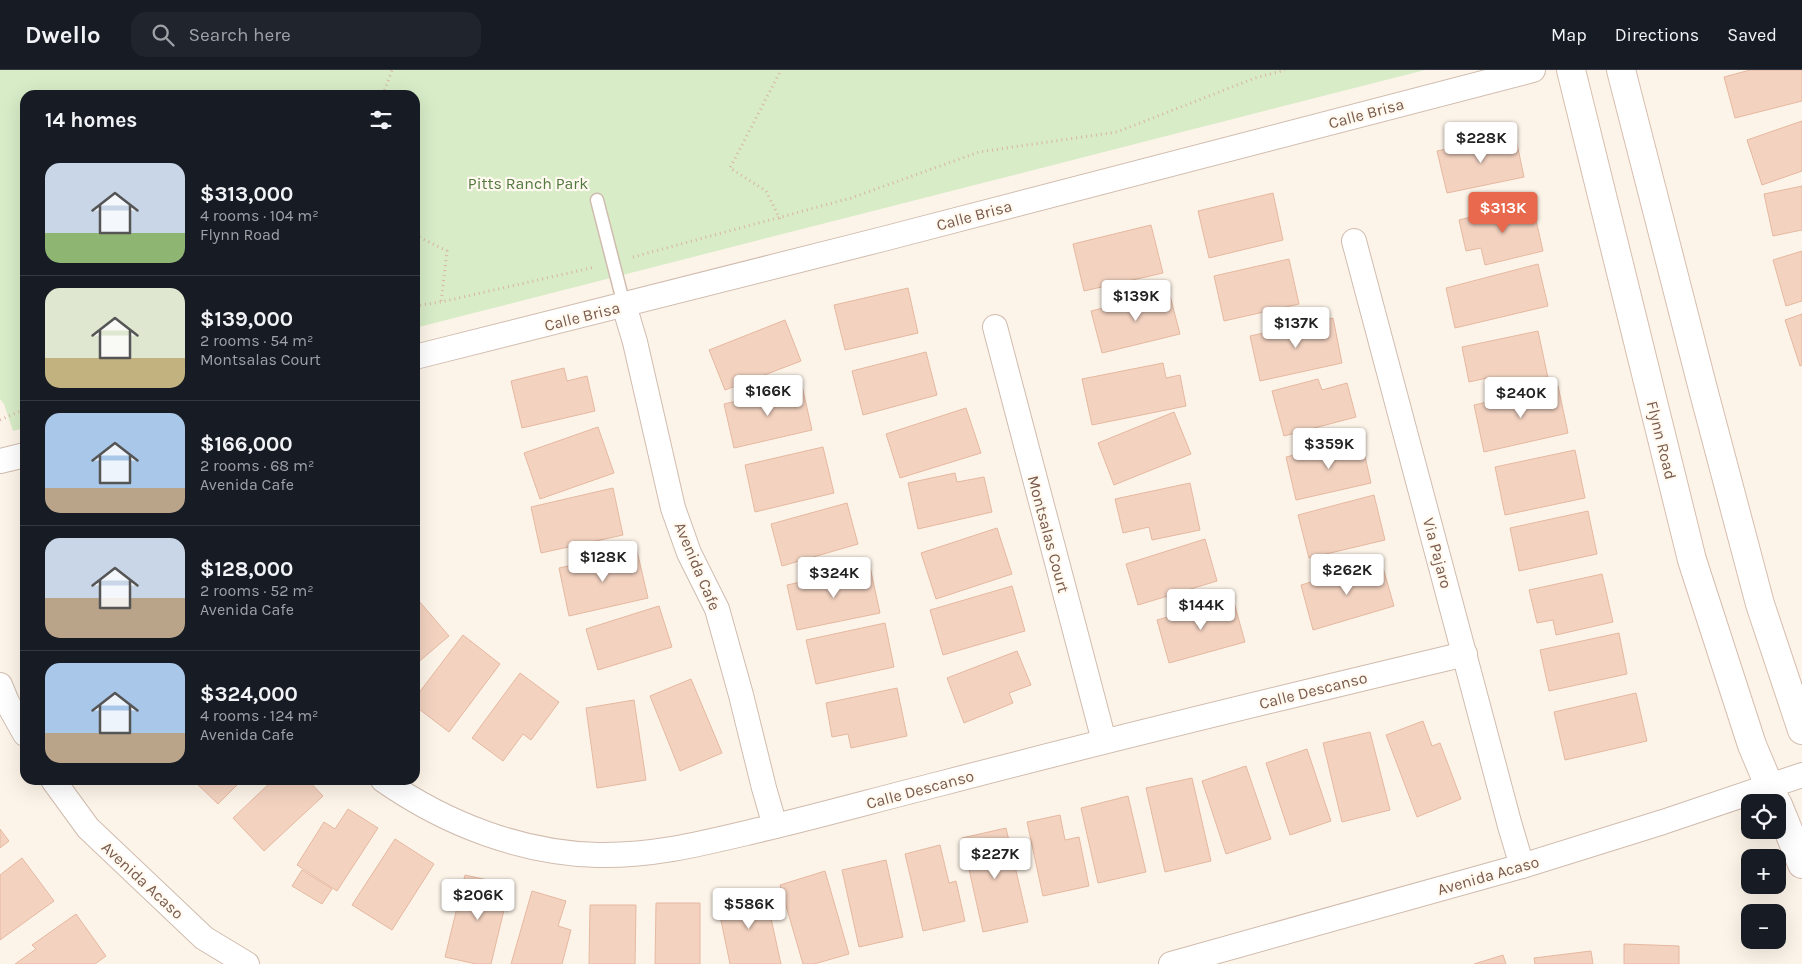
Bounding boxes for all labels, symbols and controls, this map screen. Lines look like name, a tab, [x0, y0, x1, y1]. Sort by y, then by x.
search box	[131, 12, 481, 57]
text: Dwello	[25, 21, 101, 49]
icon: search	[149, 21, 177, 49]
text: Search here	[189, 24, 291, 46]
text: Map	[1551, 24, 1587, 46]
text: Directions	[1615, 24, 1699, 46]
text: Saved	[1727, 24, 1777, 46]
street label: Calle Brisa	[1326, 94, 1406, 133]
icon: filters	[367, 106, 395, 134]
text: 14 homes	[45, 108, 137, 132]
pin: $228K	[1446, 122, 1516, 164]
text: $228K	[1455, 128, 1507, 147]
park label: Pitts Ranch Park	[468, 174, 588, 193]
text: $313,000	[200, 182, 293, 206]
icon: home	[85, 183, 145, 243]
pin: $313K	[1468, 191, 1538, 234]
street label: Calle Brisa	[934, 196, 1014, 235]
text: $313K	[1479, 198, 1527, 217]
text: 4 rooms · 104 m²	[200, 206, 319, 225]
text: Flynn Road	[200, 225, 280, 244]
pin: $139K	[1101, 280, 1171, 322]
text: $139K	[1113, 286, 1159, 305]
street label: Calle Brisa	[542, 298, 622, 335]
pin: $137K	[1261, 306, 1331, 349]
text: $139,000	[200, 307, 293, 331]
icon: home	[85, 308, 145, 368]
text: $137K	[1273, 313, 1319, 332]
text: 2 rooms · 54 m²	[200, 331, 313, 350]
text: Montsalas Court	[200, 350, 321, 369]
pin: $166K	[733, 374, 803, 417]
pin: $240K	[1486, 376, 1556, 419]
text: $166K	[745, 381, 791, 400]
text: $240K	[1496, 383, 1546, 402]
street label: Flynn Road	[1643, 399, 1680, 481]
pin: $359K	[1294, 428, 1364, 470]
text: $166,000	[200, 432, 293, 456]
icon: home	[85, 433, 145, 493]
text: $359K	[1304, 434, 1354, 453]
text: 2 rooms · 68 m²	[200, 456, 314, 475]
street label: Montsalas Court	[1024, 473, 1073, 595]
text: Avenida Cafe	[200, 475, 294, 494]
street label: Via Pajaro	[1419, 516, 1456, 591]
street label: Avenida Cafe	[670, 519, 725, 613]
pin: $128K	[568, 540, 638, 583]
text: $128K	[579, 547, 627, 566]
pin: $262K	[1312, 554, 1382, 596]
pin: $324K	[799, 556, 869, 599]
text: $128,000	[200, 557, 293, 581]
icon: home	[85, 558, 145, 618]
text: $262K	[1322, 560, 1372, 579]
text: $324K	[809, 563, 859, 582]
text: 2 rooms · 52 m²	[200, 581, 314, 600]
pin: $144K	[1166, 588, 1236, 631]
text: $144K	[1178, 595, 1224, 614]
text: Avenida Cafe	[200, 600, 294, 619]
street label: Calle Descanso	[1257, 668, 1369, 713]
text: $324,000	[200, 682, 298, 706]
icon: home	[85, 683, 145, 743]
text: 4 rooms · 124 m²	[200, 706, 319, 725]
text: Avenida Cafe	[200, 725, 294, 744]
street label: Calle Descanso	[864, 766, 976, 813]
map controls	[1741, 794, 1786, 949]
button: locate	[1741, 794, 1786, 839]
street label: Avenida Acaso	[98, 838, 188, 923]
pin: $227K	[960, 838, 1030, 880]
text: $227K	[971, 844, 1019, 863]
button: +	[1741, 849, 1786, 894]
street label: Avenida Acaso	[1435, 852, 1541, 899]
pin: $206K	[443, 878, 513, 921]
text: $206K	[453, 885, 504, 904]
pin: $586K	[714, 888, 784, 930]
text: $586K	[724, 894, 774, 913]
button: −	[1741, 904, 1786, 949]

